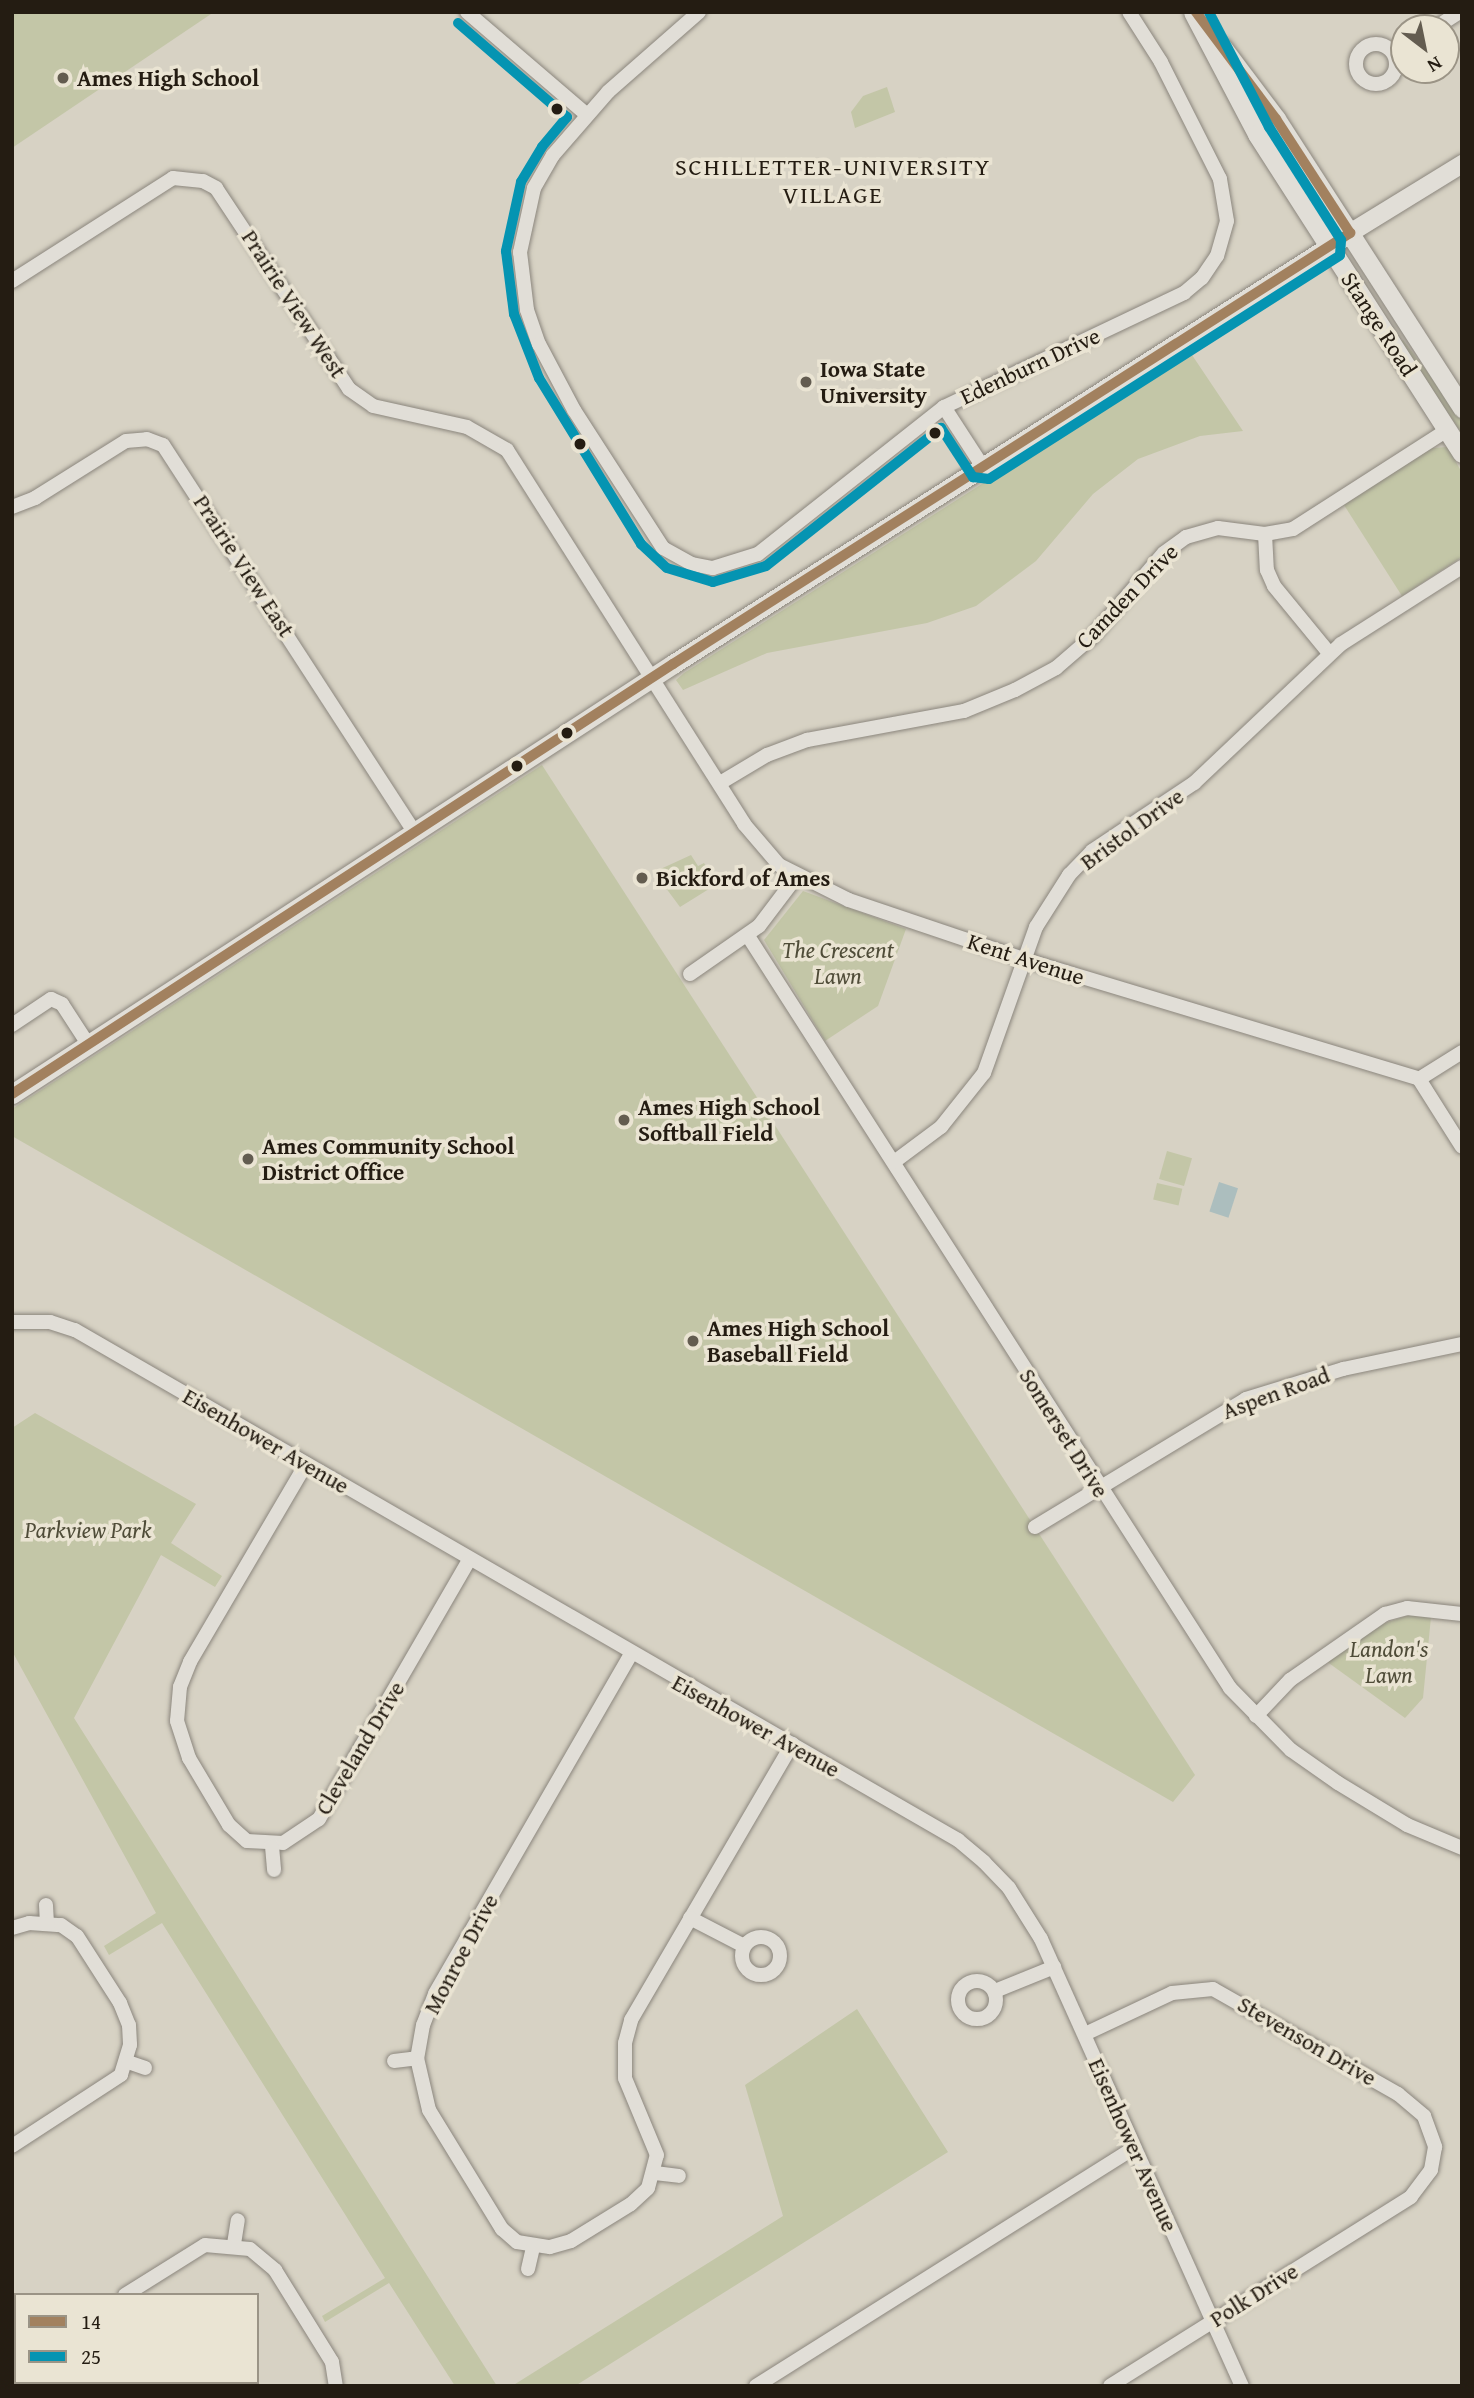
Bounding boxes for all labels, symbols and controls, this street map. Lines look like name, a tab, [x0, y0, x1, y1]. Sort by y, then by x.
north arrow	[1390, 14, 1460, 84]
text: N	[1422, 50, 1448, 80]
place label: Ames High School	[77, 64, 259, 92]
marker: Ames High School	[55, 70, 71, 86]
unlabelled marker	[550, 102, 564, 116]
district label: SCHILLETTER-UNIVERSITY VILLAGE	[678, 153, 988, 209]
street label: Prairie View West	[236, 225, 352, 383]
street label: Stange Road	[1335, 267, 1423, 381]
street label: Edenburn Drive	[956, 322, 1104, 410]
place label: Iowa State University	[820, 355, 927, 409]
marker: Iowa State University	[798, 374, 814, 390]
unlabelled marker	[928, 426, 942, 440]
unlabelled marker	[573, 437, 587, 451]
street label: Prairie View East	[188, 490, 300, 642]
street label: Camden Drive	[1070, 538, 1184, 654]
unlabelled marker	[560, 726, 574, 740]
unlabelled marker	[510, 759, 524, 773]
street label: Bristol Drive	[1075, 782, 1189, 876]
place label: Bickford of Ames	[656, 864, 830, 892]
marker: Bickford of Ames	[634, 870, 650, 886]
street label: Kent Avenue	[964, 927, 1088, 991]
park label: The Crescent Lawn	[782, 936, 894, 990]
place label: Ames High School Softball Field	[638, 1093, 820, 1147]
marker: Ames High School Softball Field	[616, 1112, 632, 1128]
place label: Ames Community School District Office	[262, 1132, 514, 1186]
marker: Ames Community School District Office	[240, 1151, 256, 1167]
place label: Ames High School Baseball Field	[707, 1314, 889, 1368]
marker: Ames High School Baseball Field	[685, 1333, 701, 1349]
street label: Aspen Road	[1218, 1361, 1334, 1425]
street label: Somerset Drive	[1013, 1363, 1115, 1503]
street label: Eisenhower Avenue	[178, 1382, 354, 1500]
park label: Parkview Park	[25, 1516, 151, 1544]
park label: Landon's Lawn	[1350, 1635, 1428, 1689]
street label: Eisenhower Avenue	[667, 1669, 845, 1783]
street label: Cleveland Drive	[309, 1676, 411, 1820]
street label: Monroe Drive	[418, 1889, 504, 2019]
street label: Stevenson Drive	[1233, 1990, 1381, 2092]
street label: Eisenhower Avenue	[1082, 2054, 1184, 2236]
street label: Polk Drive	[1205, 2257, 1303, 2333]
legend	[14, 2293, 259, 2384]
text: 14	[81, 2306, 101, 2337]
text: 25	[81, 2341, 101, 2372]

